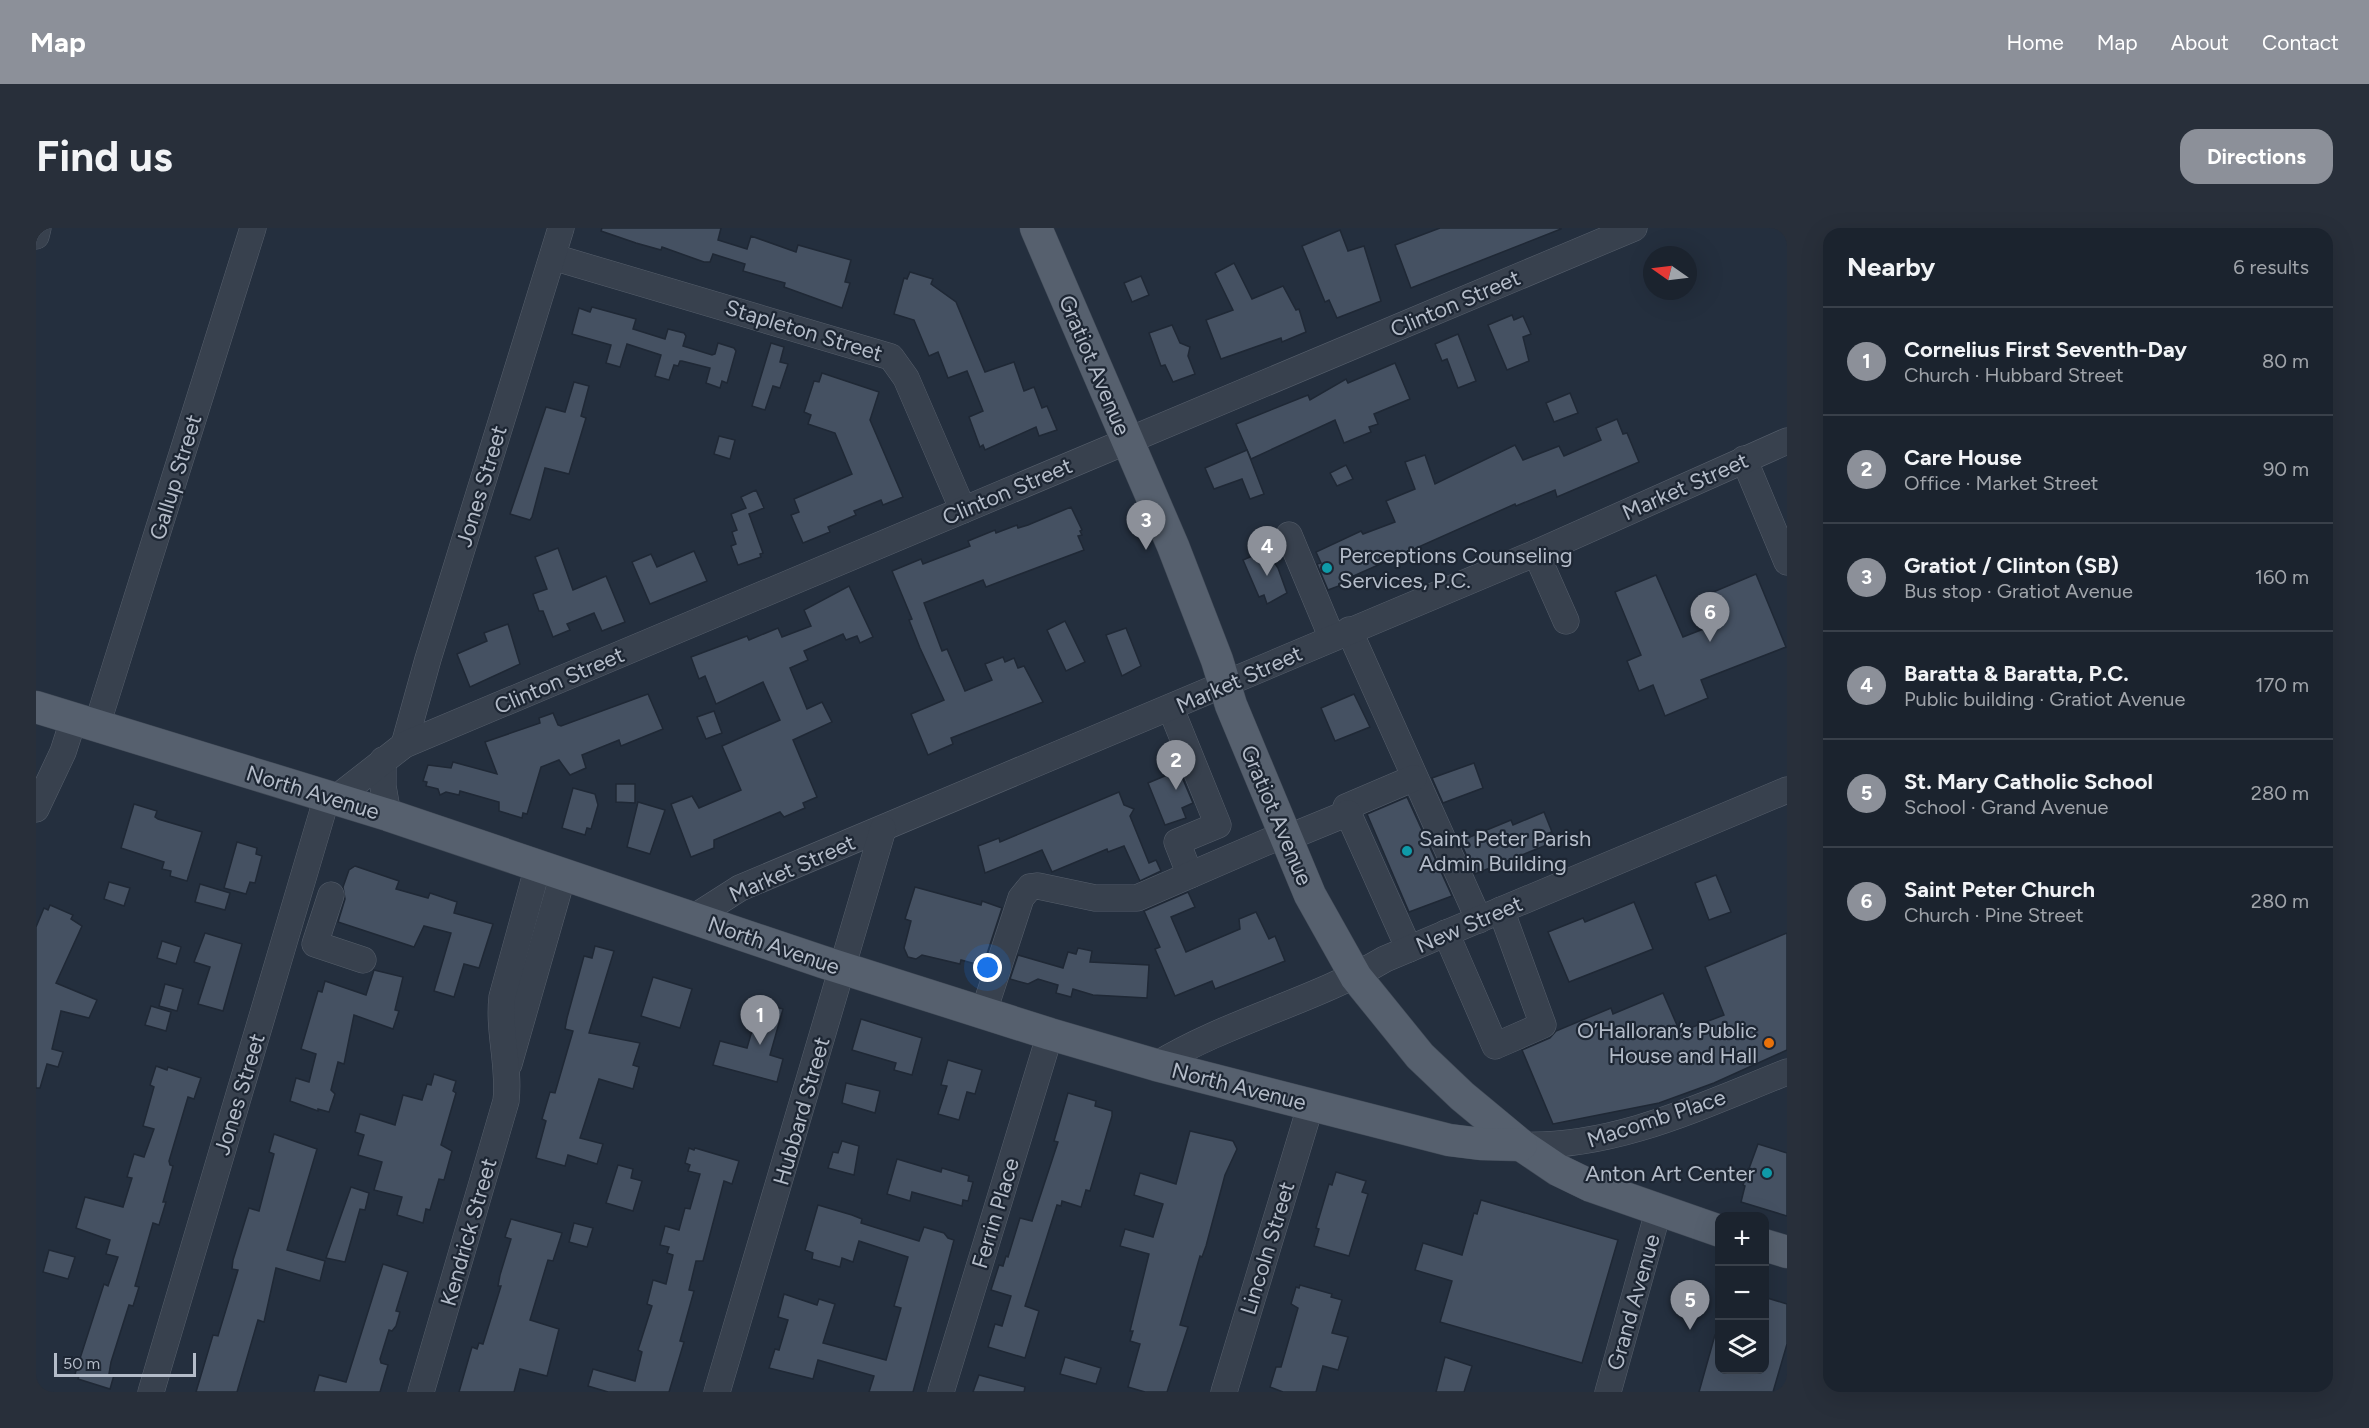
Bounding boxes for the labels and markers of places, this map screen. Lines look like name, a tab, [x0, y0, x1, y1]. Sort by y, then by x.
pin: 3	[1126, 500, 1166, 550]
pin: 4	[1248, 526, 1286, 576]
place label: Perceptions Counseling Services, P.C.	[1339, 542, 1573, 594]
marker: Perceptions Counseling Services, P.C.	[1320, 561, 1334, 575]
pin: 6	[1690, 592, 1730, 642]
pin: 2	[1156, 740, 1196, 790]
place label: Saint Peter Parish Admin Building	[1419, 825, 1591, 877]
marker: Saint Peter Parish Admin Building	[1400, 844, 1414, 858]
pin: 1	[740, 996, 780, 1045]
place label: O’Halloran’s Public House and Hall	[1577, 1017, 1757, 1069]
marker: O’Halloran’s Public House and Hall	[1762, 1036, 1776, 1050]
place label: Anton Art Center	[1585, 1160, 1756, 1187]
marker: Anton Art Center	[1760, 1166, 1774, 1180]
pin: 5	[1670, 1280, 1710, 1330]

